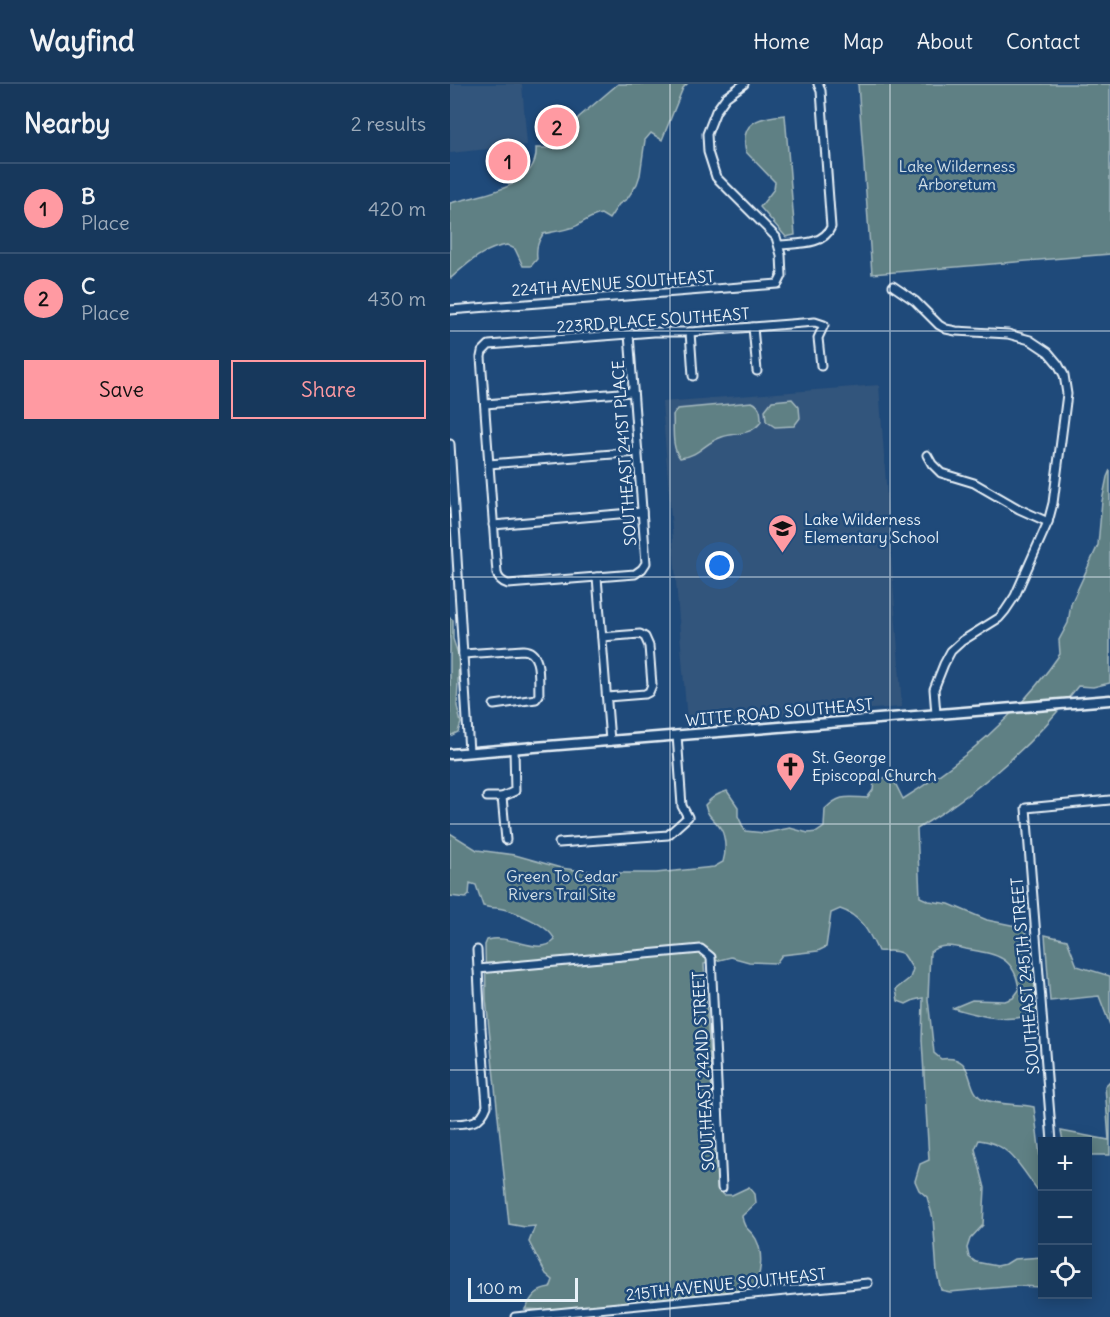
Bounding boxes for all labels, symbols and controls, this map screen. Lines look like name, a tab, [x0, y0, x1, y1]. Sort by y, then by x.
text: Wayfind	[30, 23, 134, 59]
text: Home	[753, 28, 810, 55]
text: Map	[843, 28, 884, 55]
text: About	[917, 28, 973, 55]
text: Contact	[1006, 28, 1080, 55]
pin: 2	[538, 104, 576, 150]
text: Nearby	[24, 107, 110, 140]
text: 2 results	[351, 111, 426, 136]
pin: 1	[488, 138, 528, 184]
park label: Lake Wilderness Arboretum	[899, 156, 1015, 194]
text: B	[81, 182, 95, 210]
text: 1	[40, 196, 47, 221]
text: 420 m	[368, 196, 426, 221]
text: Place	[81, 210, 129, 235]
street label: 224TH AVENUE SOUTHEAST	[511, 266, 715, 300]
text: C	[81, 272, 95, 300]
text: 2	[38, 286, 49, 311]
text: 430 m	[368, 286, 426, 311]
text: Place	[81, 300, 129, 325]
street label: 223RD PLACE SOUTHEAST	[556, 303, 750, 337]
street label: SOUTHEAST 241ST PLACE	[608, 359, 640, 547]
button: Save	[24, 360, 219, 419]
button: Share	[231, 360, 426, 419]
place label: Lake Wilderness Elementary School	[804, 509, 939, 547]
school or university icon: Lake Wilderness Elementary School	[767, 512, 799, 554]
your location	[705, 551, 734, 580]
street label: WITTE ROAD SOUTHEAST	[684, 694, 874, 730]
place label: St. George Episcopal Church	[812, 747, 937, 785]
church icon: St. George Episcopal Church	[775, 750, 807, 792]
park label: Green To Cedar Rivers Trail Site	[506, 866, 618, 904]
street label: SOUTHEAST 245TH STREET	[1006, 877, 1044, 1075]
street label: SOUTHEAST 242ND STREET	[688, 971, 718, 1171]
map controls	[1038, 1137, 1092, 1299]
button: +	[1038, 1137, 1092, 1191]
button: −	[1038, 1191, 1092, 1245]
button: locate	[1038, 1245, 1092, 1299]
street label: 215TH AVENUE SOUTHEAST	[625, 1264, 827, 1304]
scale bar	[468, 1275, 578, 1302]
text: 100 m	[477, 1278, 522, 1298]

